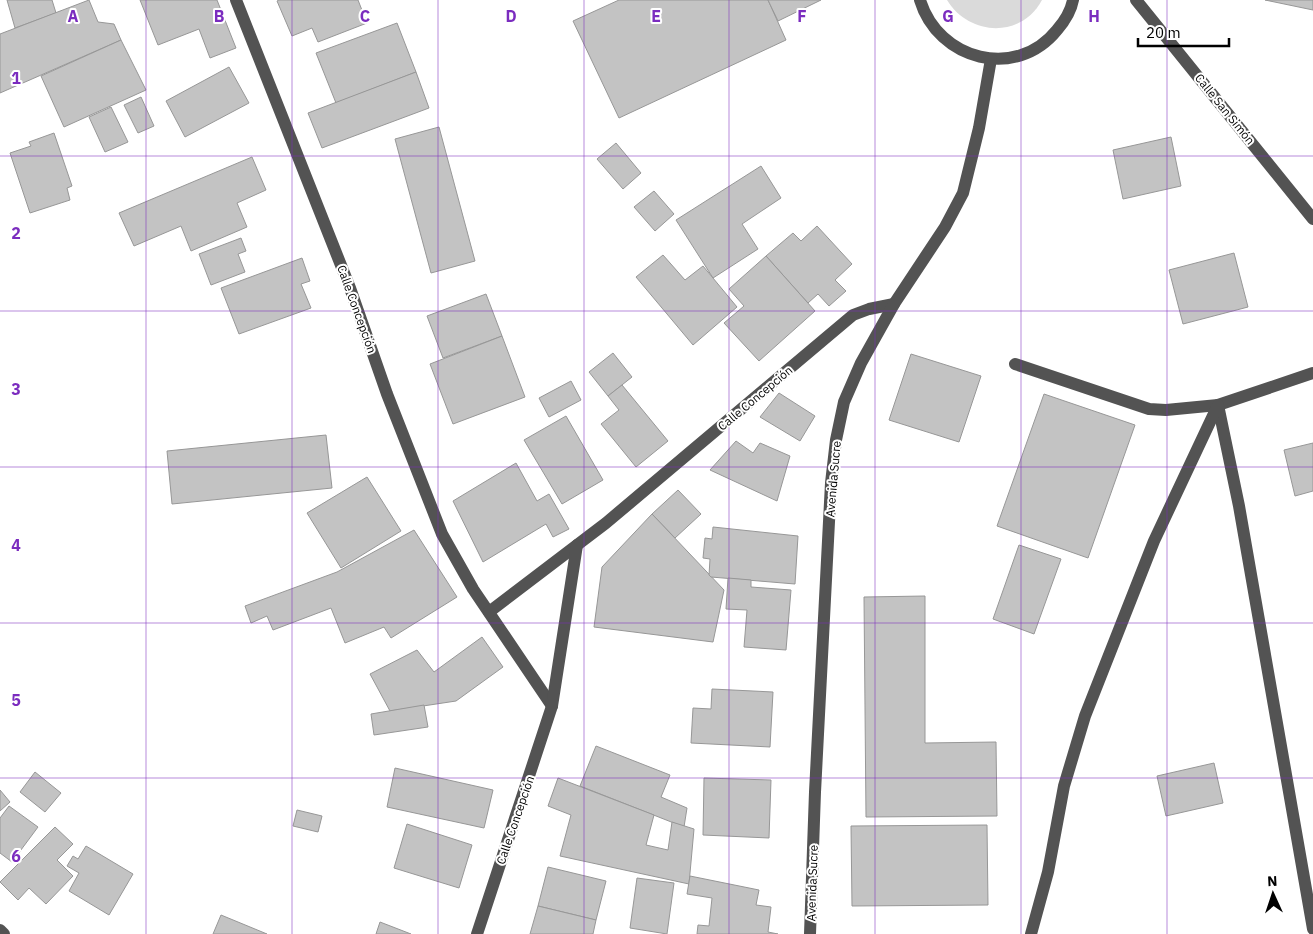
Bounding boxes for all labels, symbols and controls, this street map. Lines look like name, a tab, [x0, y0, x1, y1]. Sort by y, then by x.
text: A	[68, 6, 79, 26]
text: B	[214, 6, 225, 26]
text: C	[360, 6, 370, 26]
text: D	[505, 6, 517, 26]
text: E	[651, 6, 661, 26]
text: F	[797, 6, 807, 26]
text: G	[942, 6, 954, 26]
text: H	[1088, 6, 1100, 26]
scale bar	[1138, 15, 1229, 47]
text: 20 m	[1146, 23, 1181, 42]
text: 1	[11, 68, 21, 88]
street label: Calle San Simón	[1192, 71, 1258, 147]
text: 2	[11, 223, 21, 243]
street label: Calle Concepción	[334, 263, 380, 355]
street label: Calle Concepción	[715, 362, 795, 434]
text: 3	[11, 379, 21, 399]
street label: Avenida Sucre	[822, 440, 844, 518]
text: 4	[11, 535, 21, 555]
text: 5	[11, 690, 21, 710]
street label: Calle Concepción	[493, 774, 537, 866]
street label: Avenida Sucre	[803, 844, 821, 922]
text: 6	[11, 846, 21, 866]
north arrow	[1248, 869, 1298, 919]
text: N	[1267, 872, 1278, 890]

